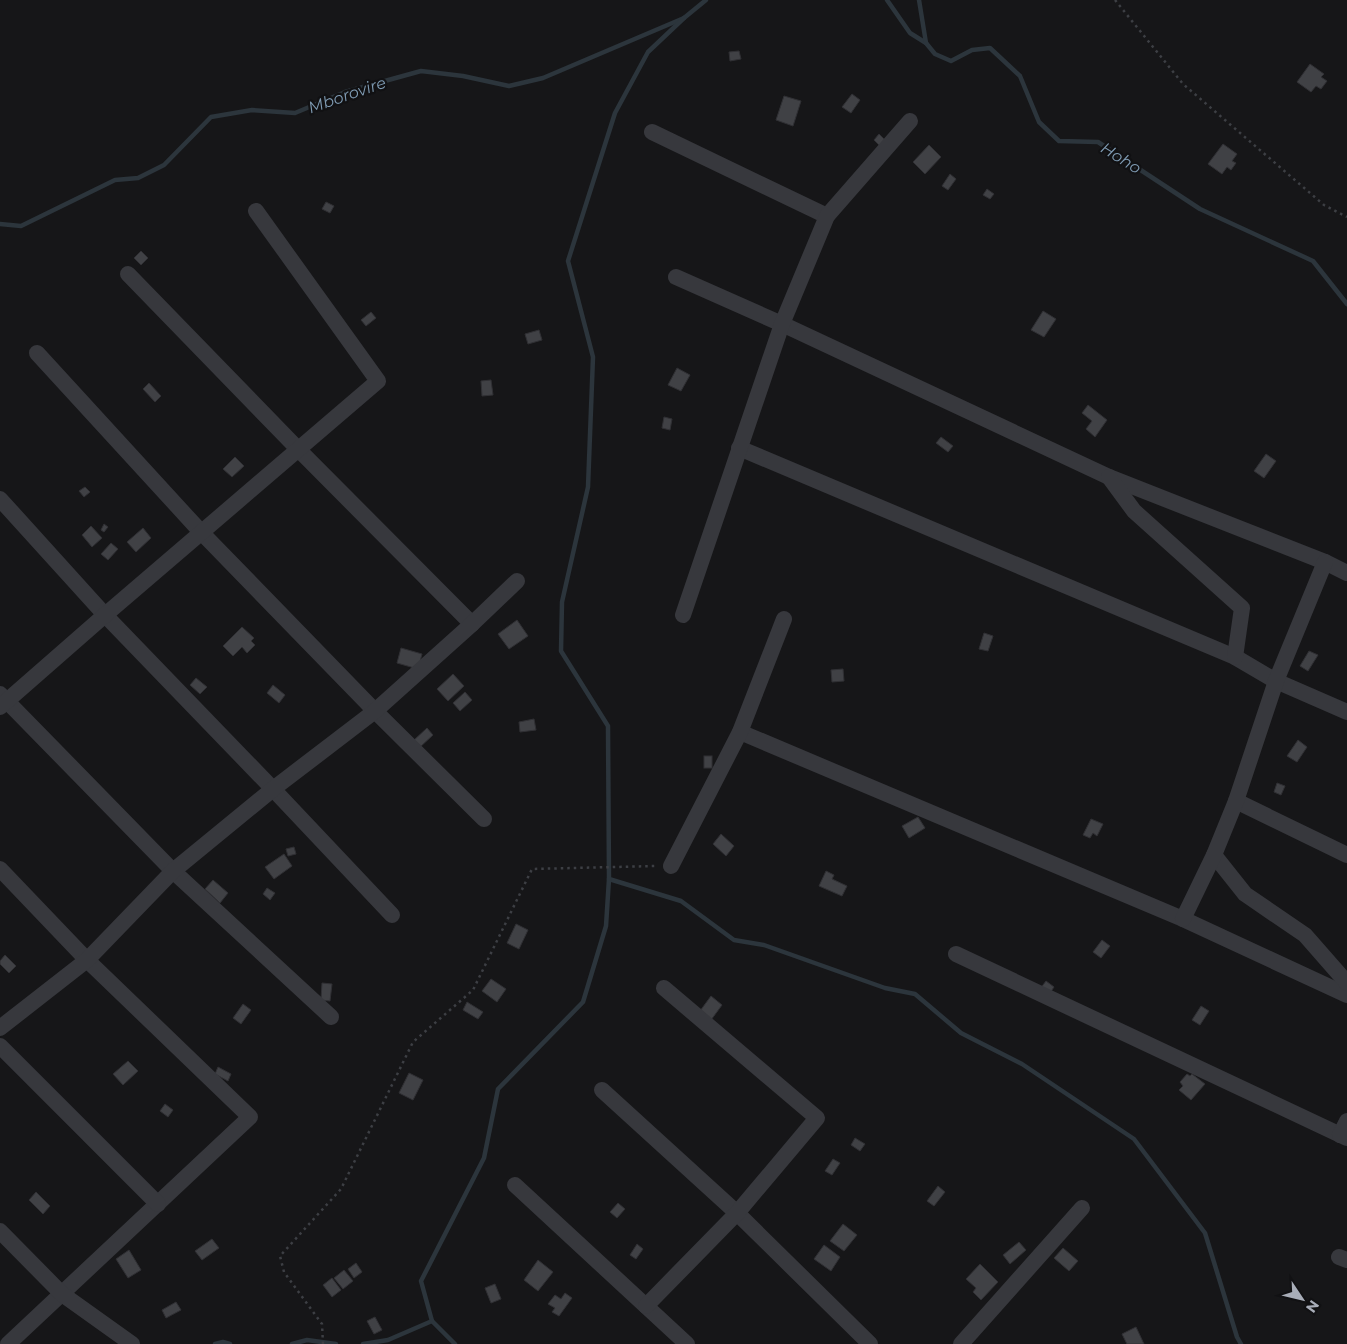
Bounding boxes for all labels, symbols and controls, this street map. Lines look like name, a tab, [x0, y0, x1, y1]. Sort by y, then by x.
water label: Mborovire	[306, 73, 388, 117]
water label: Hoho	[1097, 138, 1145, 178]
north arrow	[1277, 1274, 1327, 1324]
text: N	[1302, 1297, 1323, 1316]

